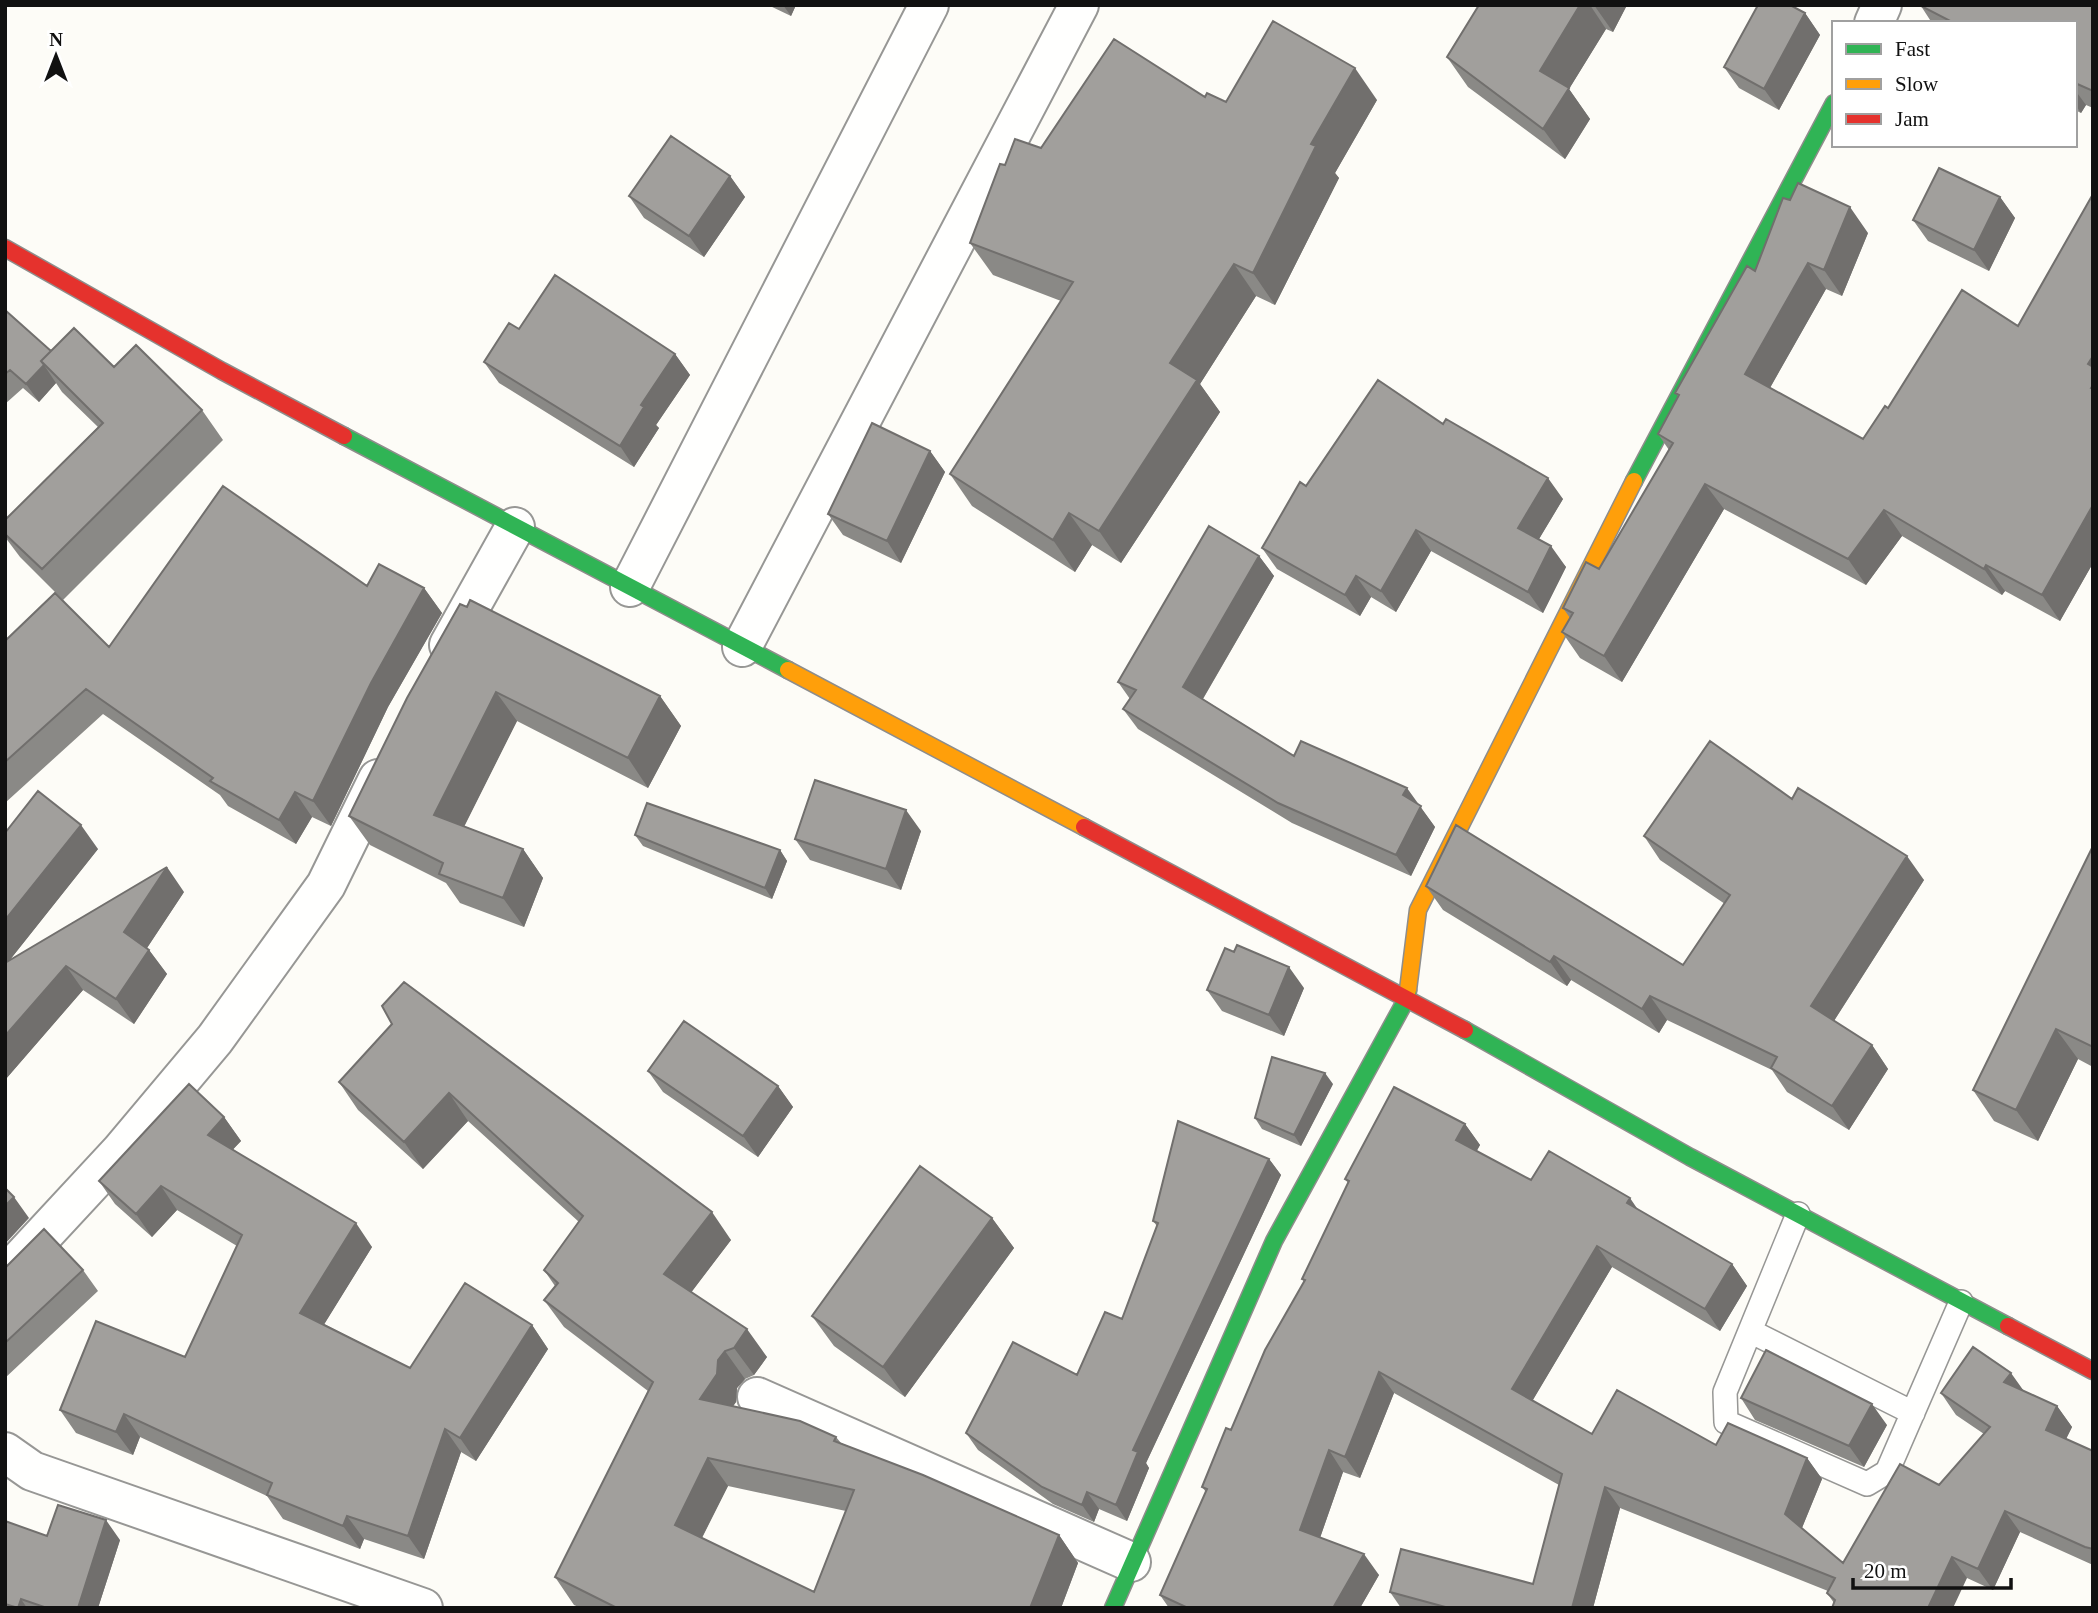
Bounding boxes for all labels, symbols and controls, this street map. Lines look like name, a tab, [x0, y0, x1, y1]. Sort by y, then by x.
north arrow	[21, 21, 91, 91]
legend	[1832, 21, 2077, 147]
text: N	[49, 29, 63, 50]
text: Fast	[1895, 37, 1930, 61]
text: Slow	[1895, 72, 1939, 96]
text: Jam	[1895, 107, 1929, 131]
scale bar	[1853, 1546, 2010, 1590]
text: 20 m	[1864, 1559, 1907, 1583]

